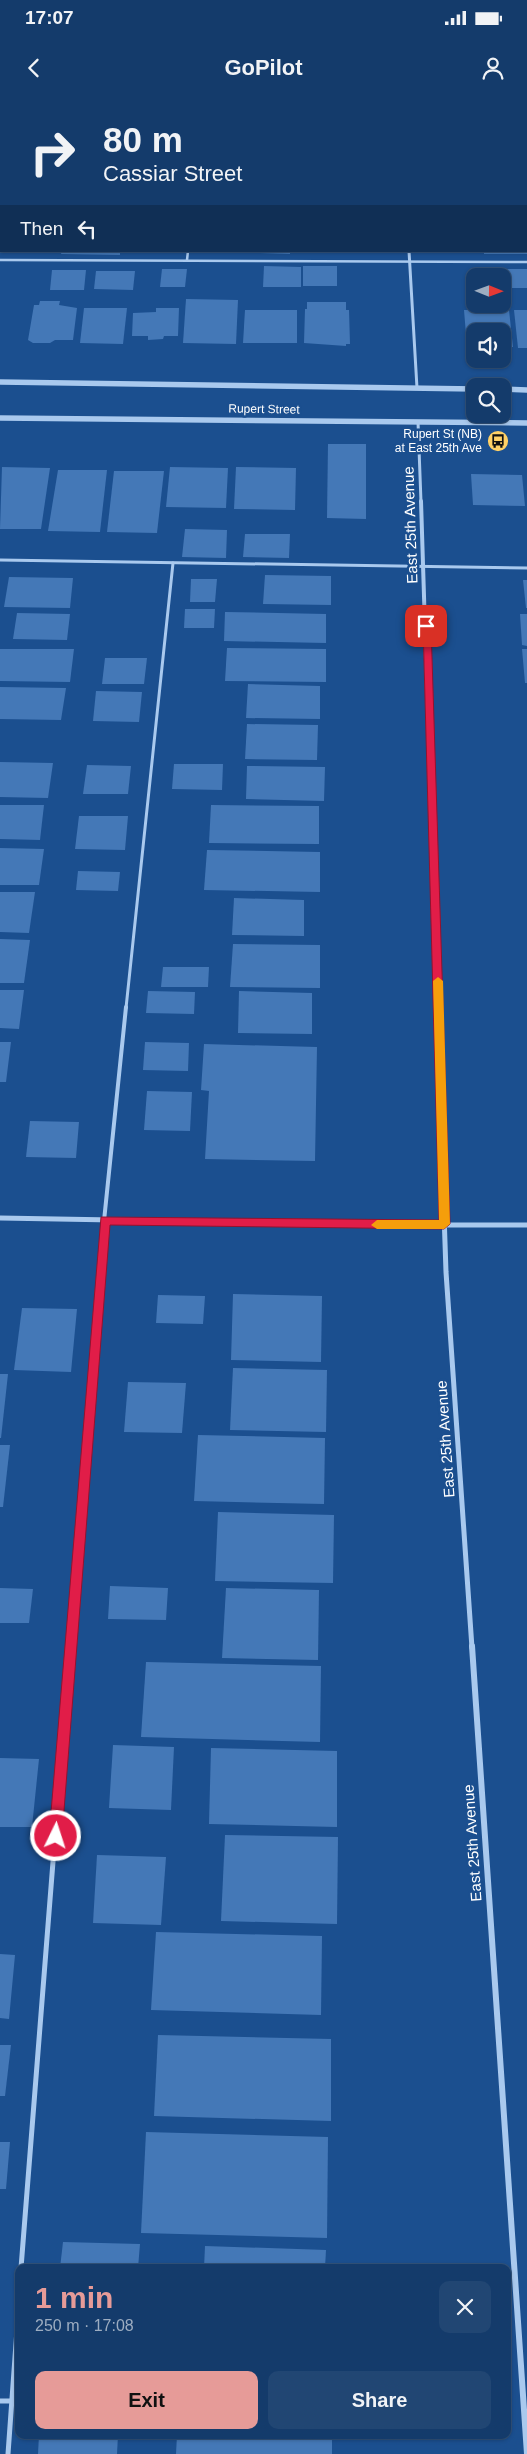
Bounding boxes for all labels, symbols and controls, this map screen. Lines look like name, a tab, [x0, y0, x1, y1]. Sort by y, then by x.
text: 17:07	[25, 7, 74, 28]
icon: back	[20, 54, 48, 82]
icon: person	[479, 54, 507, 82]
text: GoPilot	[224, 55, 303, 80]
icon: right	[20, 120, 85, 185]
text: 80 m	[103, 120, 183, 159]
text: Cassiar Street	[103, 161, 242, 186]
icon: left	[73, 215, 101, 243]
text: Then	[20, 218, 63, 239]
north arrow	[466, 268, 511, 312]
map controls	[466, 268, 511, 423]
button: sound	[466, 323, 511, 368]
button: search	[466, 378, 511, 423]
street label: Rupert Street	[228, 401, 300, 417]
place label: Rupert St (NB) at East 25th Ave	[395, 427, 482, 455]
bus stop icon: Rupert St (NB) at East 25th Ave	[486, 429, 510, 453]
street label: East 25th Avenue	[399, 466, 421, 584]
pin	[405, 605, 447, 647]
icon: arrive	[412, 612, 440, 640]
street label: East 25th Avenue	[432, 1380, 458, 1498]
street label: East 25th Avenue	[459, 1784, 485, 1902]
position arrow	[29, 1809, 81, 1861]
text: 1 min	[35, 2281, 113, 2314]
button: close	[439, 2281, 491, 2333]
text: 250 m · 17:08	[35, 2317, 134, 2334]
button: Exit	[35, 2371, 258, 2429]
button: Share	[268, 2371, 491, 2429]

